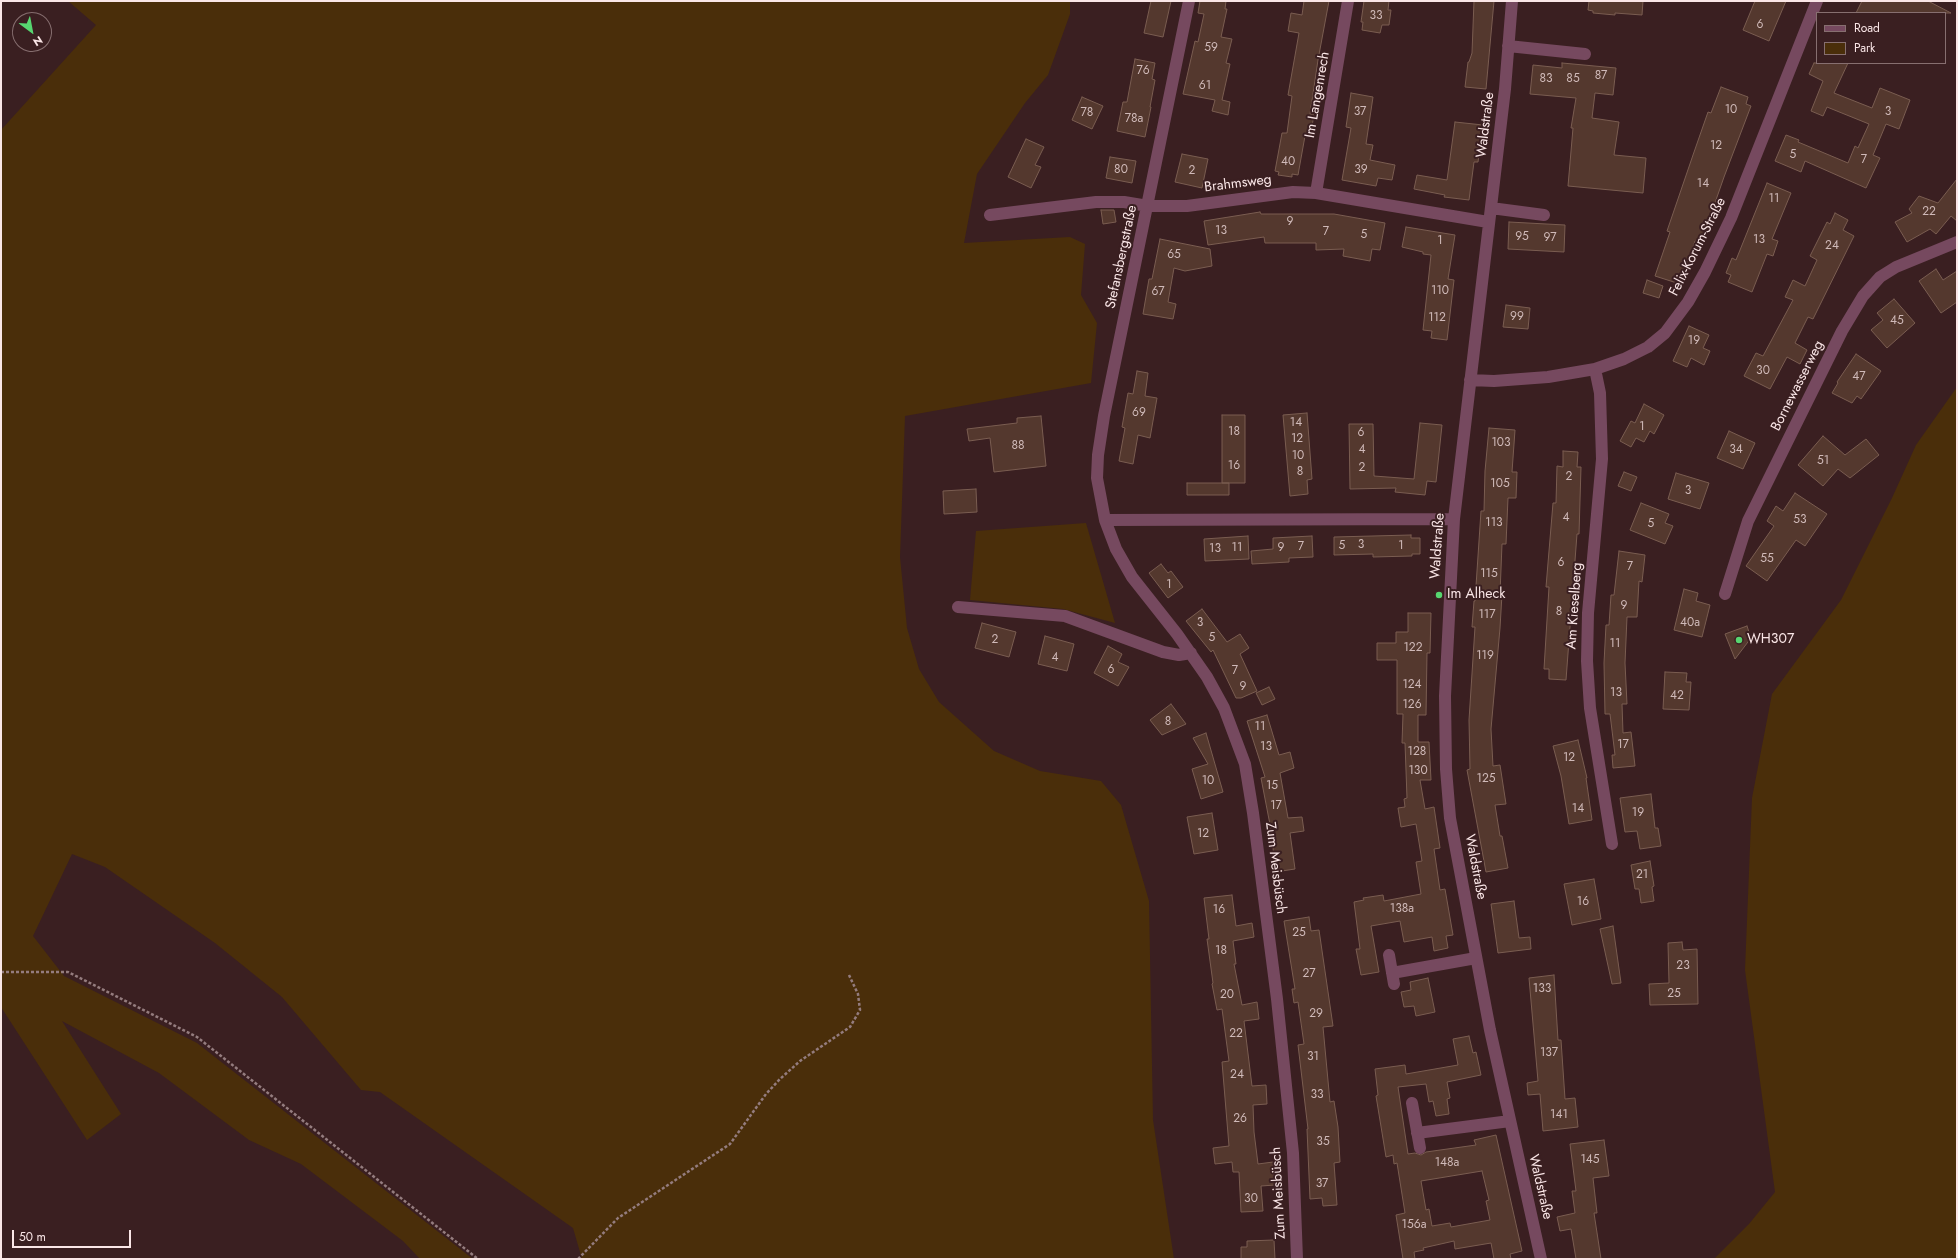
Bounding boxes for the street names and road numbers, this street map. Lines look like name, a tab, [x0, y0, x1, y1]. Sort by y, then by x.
street label: Im Langenrech	[1302, 51, 1334, 139]
street label: Waldstraße	[1474, 91, 1498, 159]
street label: Brahmsweg	[1203, 172, 1273, 196]
street label: Felix-Korum-Straße	[1666, 195, 1730, 299]
street label: Stefansbergstraße	[1103, 204, 1141, 310]
street label: Bornewasserweg	[1768, 338, 1828, 434]
street label: Waldstraße	[1427, 512, 1449, 580]
street label: Am Kieselberg	[1564, 562, 1586, 650]
street label: Zum Meisbüsch	[1261, 821, 1289, 915]
street label: Waldstraße	[1460, 833, 1490, 901]
street label: Zum Meisbüsch	[1268, 1146, 1290, 1240]
street label: Waldstraße	[1524, 1153, 1556, 1221]

